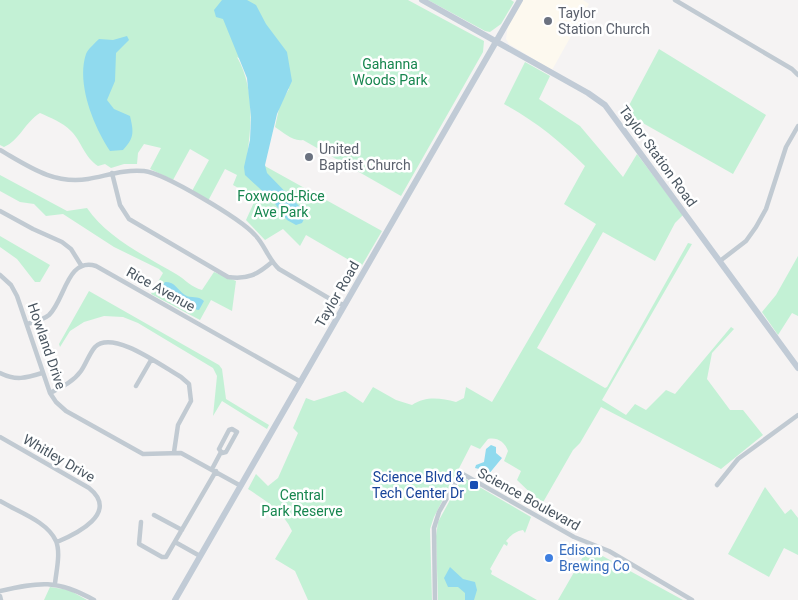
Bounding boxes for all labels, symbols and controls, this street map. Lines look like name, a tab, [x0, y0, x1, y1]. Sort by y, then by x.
place label: Taylor Station Church	[558, 5, 650, 37]
marker: Taylor Station Church	[542, 15, 554, 27]
park label: Gahanna Woods Park	[353, 56, 428, 88]
street label: Taylor Station Road	[616, 102, 700, 210]
place label: United Baptist Church	[319, 141, 411, 173]
marker: United Baptist Church	[303, 151, 315, 163]
park label: Foxwood-Rice Ave Park	[237, 188, 325, 220]
street label: Taylor Road	[312, 258, 362, 330]
street label: Rice Avenue	[124, 264, 198, 314]
street label: Howland Drive	[25, 301, 69, 391]
street label: Whitley Drive	[20, 431, 98, 485]
street label: Science Boulevard	[475, 464, 583, 534]
place label: Science Blvd & Tech Center Dr	[372, 469, 464, 501]
marker: Science Blvd & Tech Center Dr	[468, 479, 480, 491]
park label: Central Park Reserve	[261, 487, 343, 519]
place label: Edison Brewing Co	[559, 542, 630, 574]
marker: Edison Brewing Co	[543, 552, 555, 564]

